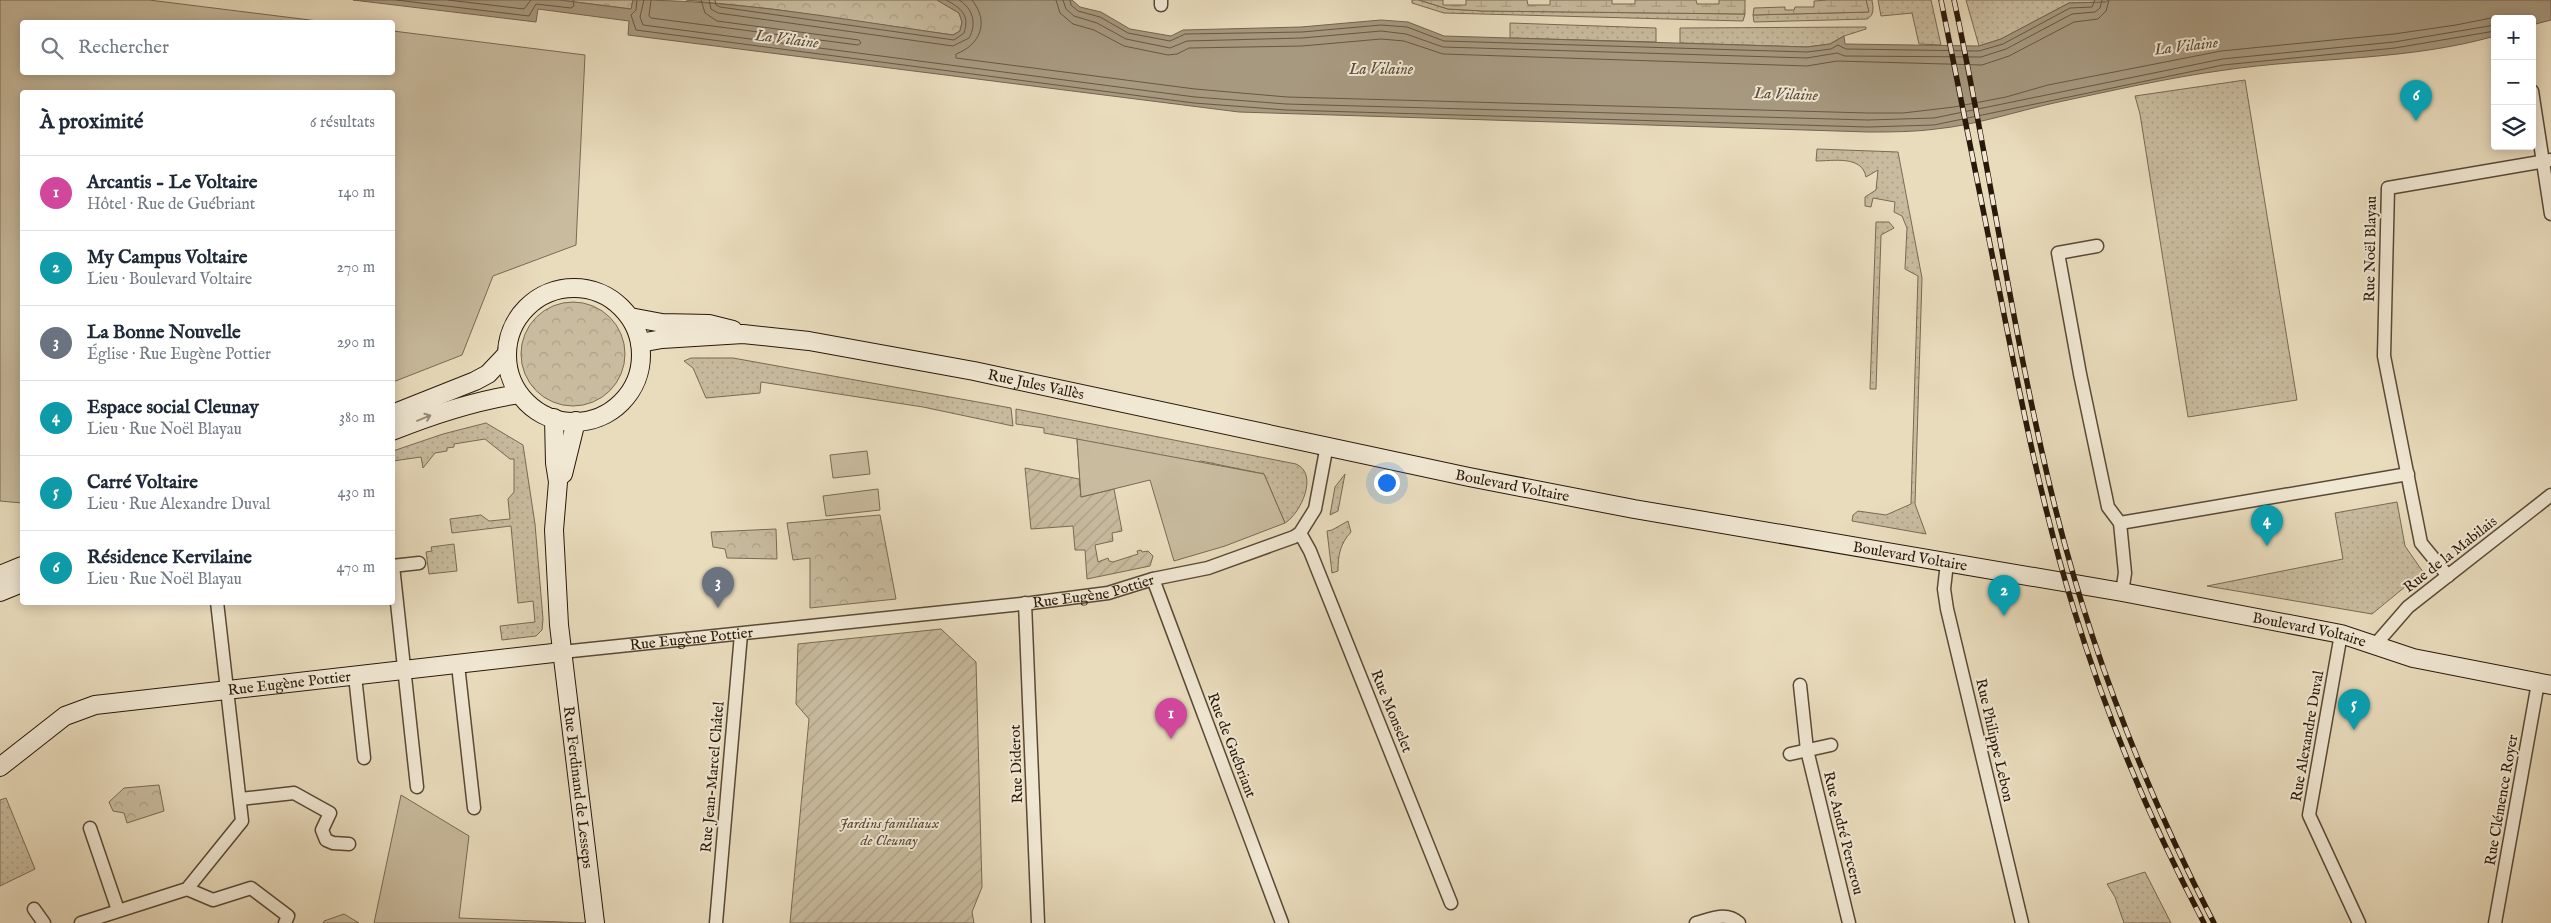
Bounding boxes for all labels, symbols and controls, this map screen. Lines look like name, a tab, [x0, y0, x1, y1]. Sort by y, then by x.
map controls	[2491, 15, 2536, 150]
button: +	[2491, 15, 2536, 60]
search box	[20, 20, 395, 75]
water label: La Vilaine	[753, 26, 821, 54]
water label: La Vilaine	[2152, 33, 2220, 61]
icon: search	[38, 34, 66, 62]
text: Rechercher	[78, 36, 169, 60]
water label: La Vilaine	[1348, 60, 1414, 80]
button: −	[2491, 60, 2536, 105]
pin: 6	[2400, 80, 2432, 121]
water label: La Vilaine	[1752, 84, 1819, 106]
button: layers	[2491, 105, 2536, 150]
text: À proximité	[40, 109, 143, 136]
text: 6 résultats	[310, 113, 375, 133]
text: Arcantis - Le Voltaire	[87, 171, 258, 195]
text: 1	[53, 183, 59, 203]
text: 140 m	[337, 183, 375, 203]
text: Hôtel · Rue de Guébriant	[87, 195, 255, 215]
street label: Rue Noël Blayau	[2360, 196, 2381, 302]
text: My Campus Voltaire	[87, 246, 248, 270]
text: 2	[52, 258, 60, 278]
text: 270 m	[336, 258, 375, 278]
text: Lieu · Boulevard Voltaire	[87, 270, 252, 290]
text: La Bonne Nouvelle	[87, 321, 241, 345]
text: 3	[53, 333, 59, 353]
text: 290 m	[337, 333, 375, 353]
text: Église · Rue Eugène Pottier	[87, 345, 271, 365]
street label: Rue Jules Vallès	[986, 365, 1086, 404]
text: Espace social Cleunay	[87, 396, 259, 420]
text: 4	[52, 408, 60, 428]
text: 380 m	[339, 408, 375, 428]
one-way arrow	[416, 413, 431, 422]
text: Lieu · Rue Noël Blayau	[87, 420, 242, 440]
street label: Boulevard Voltaire	[1453, 465, 1571, 506]
your location	[1374, 470, 1400, 496]
text: Carré Voltaire	[87, 471, 198, 495]
text: 5	[53, 483, 59, 503]
text: 430 m	[337, 483, 375, 503]
text: Lieu · Rue Alexandre Duval	[87, 495, 270, 515]
pin: 4	[2251, 505, 2283, 546]
street label: Rue de la Mabilais	[2400, 512, 2501, 597]
street label: Boulevard Voltaire	[1851, 537, 1969, 576]
text: Résidence Kervilaine	[87, 546, 252, 570]
text: 6	[53, 558, 59, 578]
text: 470 m	[336, 558, 375, 578]
pin: 3	[702, 567, 734, 608]
text: Lieu · Rue Noël Blayau	[87, 570, 242, 590]
street label: Rue Eugène Pottier	[1031, 570, 1157, 613]
pin: 2	[1988, 575, 2020, 616]
street label: Boulevard Voltaire	[2251, 608, 2369, 652]
street label: Rue Eugène Pottier	[629, 623, 754, 655]
street label: Rue Eugène Pottier	[227, 667, 352, 700]
street label: Rue Monselet	[1366, 667, 1417, 755]
street label: Rue Alexandre Duval	[2287, 668, 2329, 803]
street label: Rue Philippe Lebon	[1971, 677, 2018, 804]
pin: 5	[2338, 689, 2370, 730]
street label: Rue de Guébriant	[1203, 690, 1260, 800]
pin: 1	[1155, 698, 1187, 739]
street label: Rue Jean-Marcel Châtel	[696, 700, 729, 853]
street label: Rue Ferdinand de Lesseps	[559, 705, 597, 870]
street label: Rue Diderot	[1006, 724, 1027, 804]
street label: Rue Clémence Royer	[2481, 733, 2522, 867]
street label: Rue André Percerou	[1819, 769, 1868, 897]
park label: Jardins familiaux de Cleunay	[839, 814, 940, 850]

